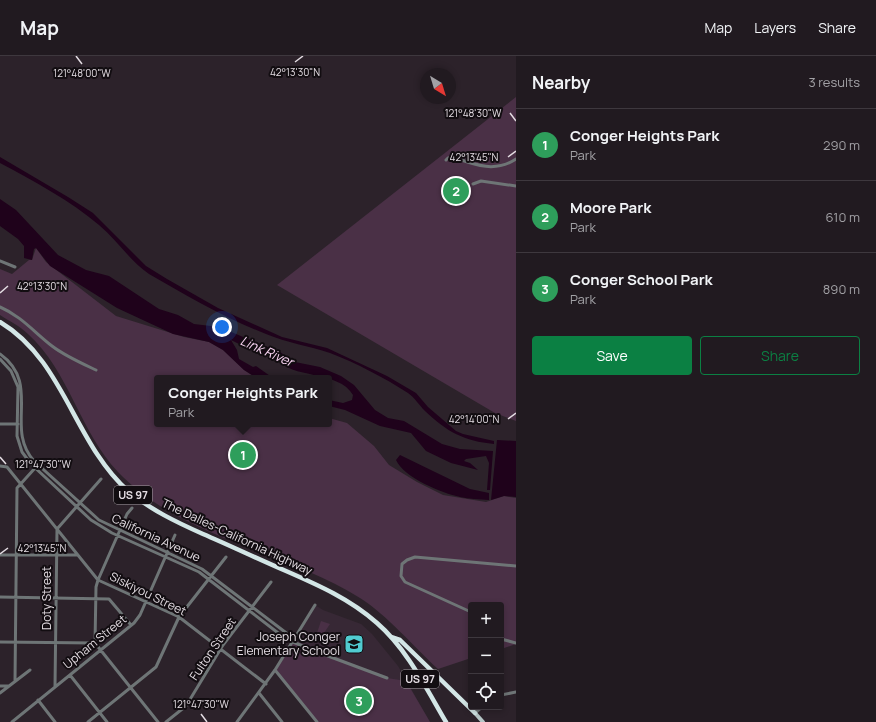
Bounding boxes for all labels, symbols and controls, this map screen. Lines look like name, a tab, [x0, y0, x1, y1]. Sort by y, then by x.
text: Map	[20, 15, 59, 41]
text: Map	[704, 18, 732, 37]
text: Layers	[754, 18, 796, 37]
text: Share	[818, 18, 856, 37]
text: 42°13'30"N	[270, 65, 320, 79]
text: 121°48'00"W	[53, 66, 111, 80]
north arrow	[420, 68, 456, 104]
text: Nearby	[532, 71, 590, 94]
text: 3 results	[808, 73, 860, 91]
text: 121°48'30"W	[445, 106, 502, 120]
text: Conger Heights Park	[570, 125, 719, 146]
text: 1	[542, 136, 548, 154]
text: 290 m	[823, 136, 860, 154]
text: Park	[570, 146, 596, 164]
text: 42°13'45"N	[450, 150, 499, 164]
pin: 2	[443, 176, 469, 206]
text: Moore Park	[570, 197, 651, 218]
text: 2	[541, 208, 549, 226]
text: 610 m	[826, 208, 860, 226]
text: Park	[570, 218, 596, 236]
text: Conger School Park	[570, 269, 713, 290]
text: 42°13'30"N	[17, 279, 67, 293]
text: 3	[541, 280, 549, 298]
text: 890 m	[823, 280, 860, 298]
text: Park	[570, 290, 596, 308]
your location	[212, 317, 232, 337]
water label: Link River	[238, 331, 298, 372]
button: Save	[532, 336, 692, 375]
button: Share	[700, 336, 860, 375]
popup	[154, 375, 332, 427]
text: Conger Heights Park	[168, 382, 318, 403]
text: Park	[168, 403, 194, 421]
text: 42°14'00"N	[449, 412, 499, 426]
pin: 1	[230, 440, 256, 470]
text: 121°47'30"W	[15, 457, 72, 471]
road number: US 97	[114, 486, 152, 504]
street label: The Dalles-California Highway	[159, 494, 316, 579]
street label: California Avenue	[109, 509, 203, 566]
text: 42°13'45"N	[18, 541, 67, 555]
street label: Doty Street	[38, 566, 55, 630]
street label: Siskiyou Street	[107, 568, 190, 620]
map controls	[468, 602, 504, 710]
button: +	[468, 602, 504, 638]
street label: Upham Street	[59, 611, 130, 672]
street label: Fulton Street	[185, 614, 240, 683]
place label: Joseph Conger Elementary School	[237, 628, 341, 659]
school or university icon: Joseph Conger Elementary School	[343, 633, 365, 655]
button: −	[468, 638, 504, 674]
road number: US 97	[401, 670, 439, 688]
button: locate	[468, 674, 504, 710]
pin: 3	[346, 686, 372, 716]
text: 121°47'30"W	[173, 697, 230, 711]

